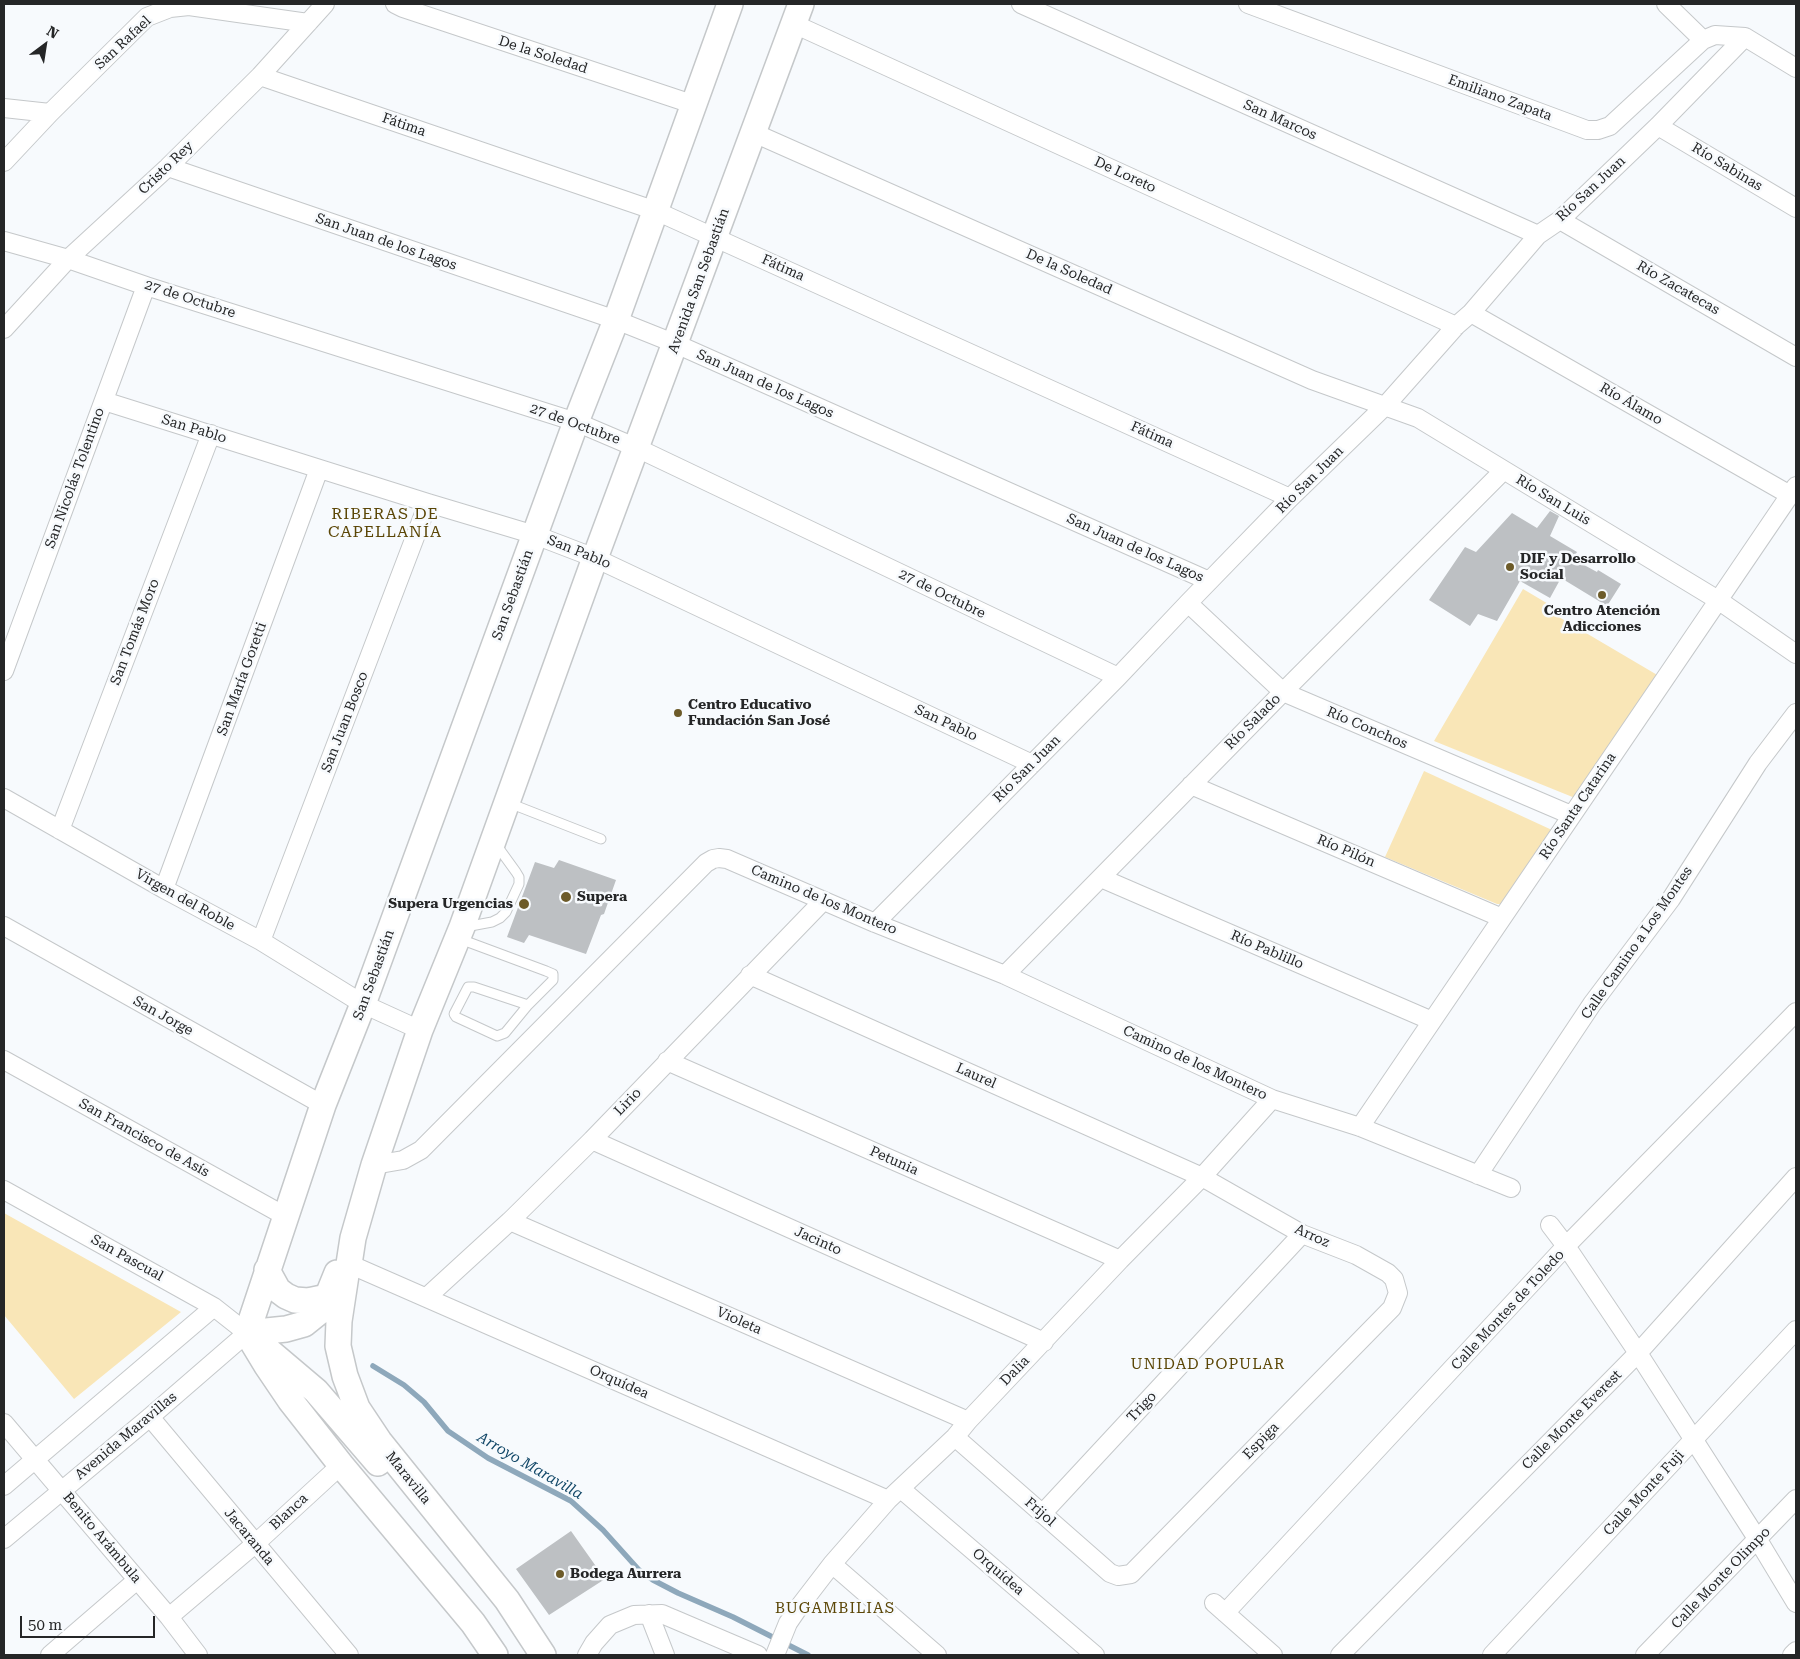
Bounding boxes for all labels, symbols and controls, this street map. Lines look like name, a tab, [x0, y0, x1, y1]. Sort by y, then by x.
street label: San Rafael	[91, 13, 155, 73]
north arrow	[20, 20, 70, 70]
text: N	[44, 23, 61, 42]
street label: De la Soledad	[496, 33, 590, 77]
street label: Emiliano Zapata	[1446, 71, 1554, 125]
street label: San Marcos	[1241, 96, 1319, 144]
street label: Fátima	[380, 110, 428, 140]
street label: Cristo Rey	[135, 138, 197, 198]
street label: Río Sabinas	[1689, 139, 1765, 195]
street label: De Loreto	[1091, 153, 1159, 197]
street label: Río San Juan	[1553, 153, 1629, 225]
street label: Avenida San Sebastián	[665, 206, 733, 356]
street label: San Juan de los Lagos	[313, 210, 459, 274]
street label: De la Soledad	[1023, 245, 1115, 299]
street label: Fátima	[759, 251, 807, 285]
street label: Río Zacatecas	[1634, 258, 1722, 318]
street label: 27 de Octubre	[142, 276, 238, 322]
street label: San Juan de los Lagos	[694, 346, 836, 422]
street label: Río Álamo	[1597, 379, 1665, 429]
street label: 27 de Octubre	[528, 400, 622, 448]
street label: San Nicolás Tolentino	[42, 405, 108, 551]
street label: San Pablo	[159, 411, 229, 447]
street label: Fátima	[1128, 418, 1176, 452]
street label: Río San Juan	[1273, 443, 1347, 517]
street label: Río San Luis	[1513, 471, 1593, 529]
district label: RIBERAS DE CAPELLANÍA	[327, 504, 443, 542]
street label: San Juan de los Lagos	[1064, 510, 1206, 586]
street label: San Pablo	[545, 532, 613, 572]
street label: San Sebastián	[489, 548, 537, 642]
place label: DIF y Desarrollo Social	[1520, 551, 1636, 584]
marker: DIF y Desarrollo Social	[1504, 561, 1516, 573]
street label: 27 de Octubre	[896, 566, 988, 622]
street label: San Tomás Moro	[107, 576, 163, 688]
marker: Centro Atención Adicciones	[1596, 589, 1608, 601]
place label: Centro Atención Adicciones	[1544, 603, 1660, 636]
street label: San María Goretti	[214, 620, 270, 738]
street label: San Juan Bosco	[318, 669, 372, 775]
street label: Río Salado	[1222, 691, 1284, 753]
place label: Centro Educativo Fundación San José	[688, 697, 830, 730]
street label: San Pablo	[912, 701, 980, 745]
street label: Río Conchos	[1324, 703, 1410, 753]
marker: Centro Educativo Fundación San José	[672, 707, 684, 719]
street label: Río San Juan	[990, 732, 1064, 806]
street label: Río Santa Catarina	[1536, 749, 1620, 863]
street label: Río Pilón	[1314, 831, 1378, 871]
street label: Camino de los Montero	[748, 862, 900, 938]
street label: Calle Camino a Los Montes	[1578, 863, 1696, 1023]
street label: Virgen del Roble	[132, 866, 238, 934]
place label: Supera	[577, 889, 627, 905]
marker: Supera	[559, 890, 573, 904]
place label: Supera Urgencias	[388, 896, 513, 912]
marker: Supera Urgencias	[517, 897, 531, 911]
street label: Río Pablillo	[1228, 927, 1306, 973]
street label: San Sebastián	[350, 928, 398, 1022]
street label: San Jorge	[130, 993, 196, 1039]
street label: Camino de los Montero	[1120, 1022, 1270, 1104]
street label: Laurel	[953, 1060, 999, 1092]
street label: Lirio	[611, 1085, 645, 1119]
street label: San Francisco de Asís	[76, 1095, 212, 1181]
street label: Petunia	[867, 1143, 921, 1179]
street label: Arroz	[1292, 1221, 1332, 1251]
street label: Jacinto	[792, 1223, 844, 1259]
street label: San Pascual	[88, 1231, 166, 1285]
street label: Calle Montes de Toledo	[1448, 1246, 1568, 1374]
street label: Violeta	[714, 1304, 764, 1338]
street label: Dalia	[997, 1353, 1033, 1389]
district label: UNIDAD POPULAR	[1129, 1356, 1287, 1374]
street label: Orquídea	[587, 1362, 651, 1402]
street label: Calle Monte Everest	[1519, 1367, 1625, 1473]
street label: Trigo	[1124, 1388, 1160, 1426]
street label: Avenida Maravillas	[72, 1389, 180, 1483]
street label: Espiga	[1239, 1419, 1283, 1463]
water label: Arroyo Maravilla	[474, 1428, 586, 1504]
street label: Calle Monte Fuji	[1600, 1447, 1688, 1539]
street label: Maravilla	[382, 1448, 434, 1508]
street label: Benito Arámbula	[59, 1489, 145, 1587]
street label: Blanca	[267, 1490, 311, 1534]
street label: Frijol	[1021, 1494, 1059, 1530]
street label: Jacaranda	[220, 1505, 278, 1569]
street label: Calle Monte Olimpo	[1668, 1524, 1774, 1632]
street label: Orquídea	[969, 1545, 1027, 1599]
place label: Bodega Aurrera	[570, 1566, 681, 1582]
marker: Bodega Aurrera	[554, 1568, 566, 1580]
district label: BUGAMBILIAS	[774, 1600, 896, 1618]
scale bar	[22, 1606, 158, 1638]
text: 50 m	[28, 1616, 62, 1634]

